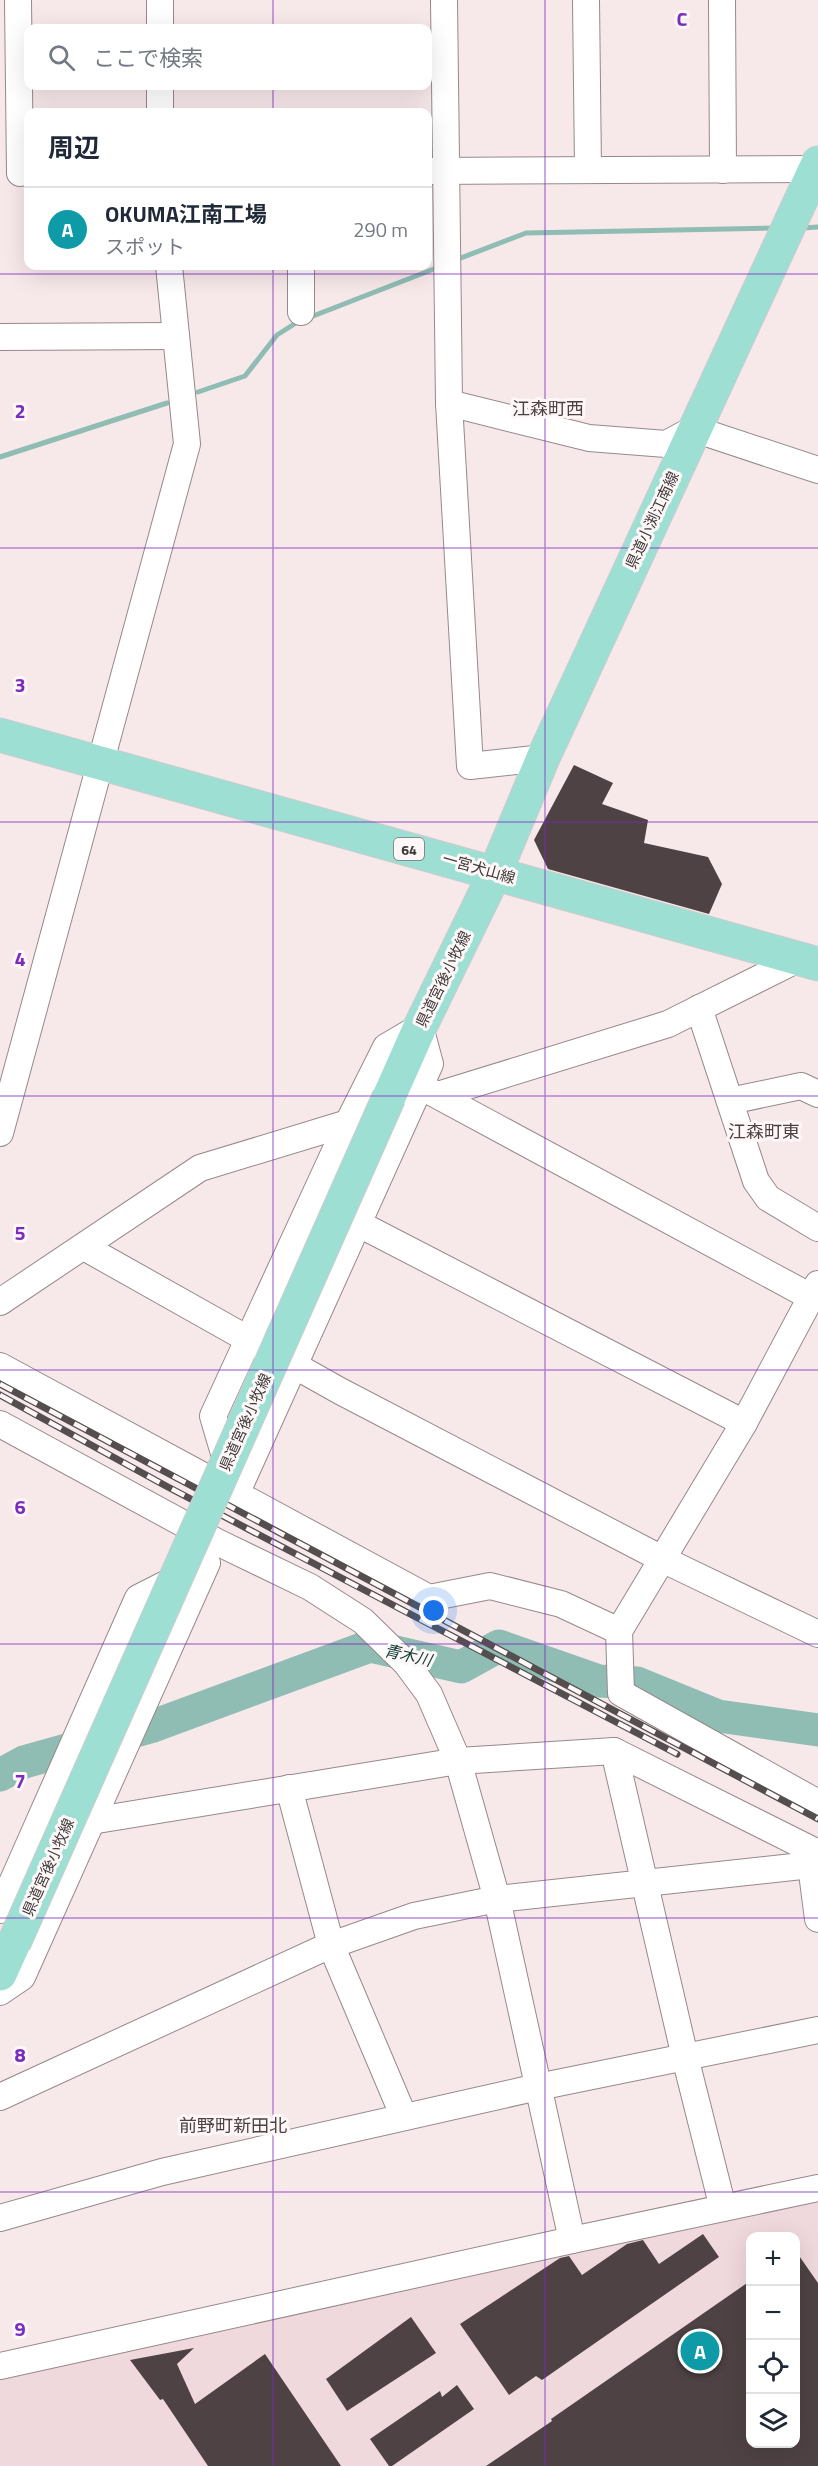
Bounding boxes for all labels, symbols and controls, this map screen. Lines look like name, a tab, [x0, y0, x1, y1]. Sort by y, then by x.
text: C	[677, 3, 688, 34]
search box	[24, 24, 432, 90]
icon: search	[45, 41, 78, 74]
text: ここで検索	[93, 41, 203, 75]
text: 周辺	[48, 128, 100, 167]
text: OKUMA江南工場	[105, 197, 267, 231]
text: A	[61, 214, 74, 245]
text: 290 m	[353, 214, 408, 245]
text: スポット	[105, 231, 185, 262]
text: 2	[14, 395, 26, 426]
district label: 江森町西	[512, 395, 584, 422]
street label: 県道小渕江南線	[619, 468, 685, 572]
text: 3	[14, 669, 26, 700]
road number: 64	[394, 838, 424, 860]
street label: 一宮犬山線	[440, 847, 518, 889]
street label: 県道宮後小牧線	[410, 927, 476, 1031]
text: 4	[14, 943, 26, 974]
district label: 江森町東	[728, 1118, 800, 1145]
text: 5	[14, 1217, 26, 1248]
street label: 県道宮後小牧線	[213, 1369, 277, 1475]
text: 6	[14, 1491, 26, 1522]
your location	[419, 1596, 448, 1625]
water label: 青木川	[382, 1638, 436, 1673]
text: 7	[14, 1765, 26, 1796]
street label: 県道宮後小牧線	[16, 1814, 80, 1920]
text: 8	[14, 2039, 26, 2070]
district label: 前野町新田北	[179, 2112, 287, 2139]
map controls	[746, 2232, 800, 2448]
button: +	[746, 2232, 800, 2286]
button: −	[746, 2286, 800, 2340]
text: 9	[14, 2313, 26, 2344]
pin: A	[680, 2328, 720, 2374]
button: locate	[746, 2340, 800, 2394]
button: layers	[746, 2394, 800, 2448]

